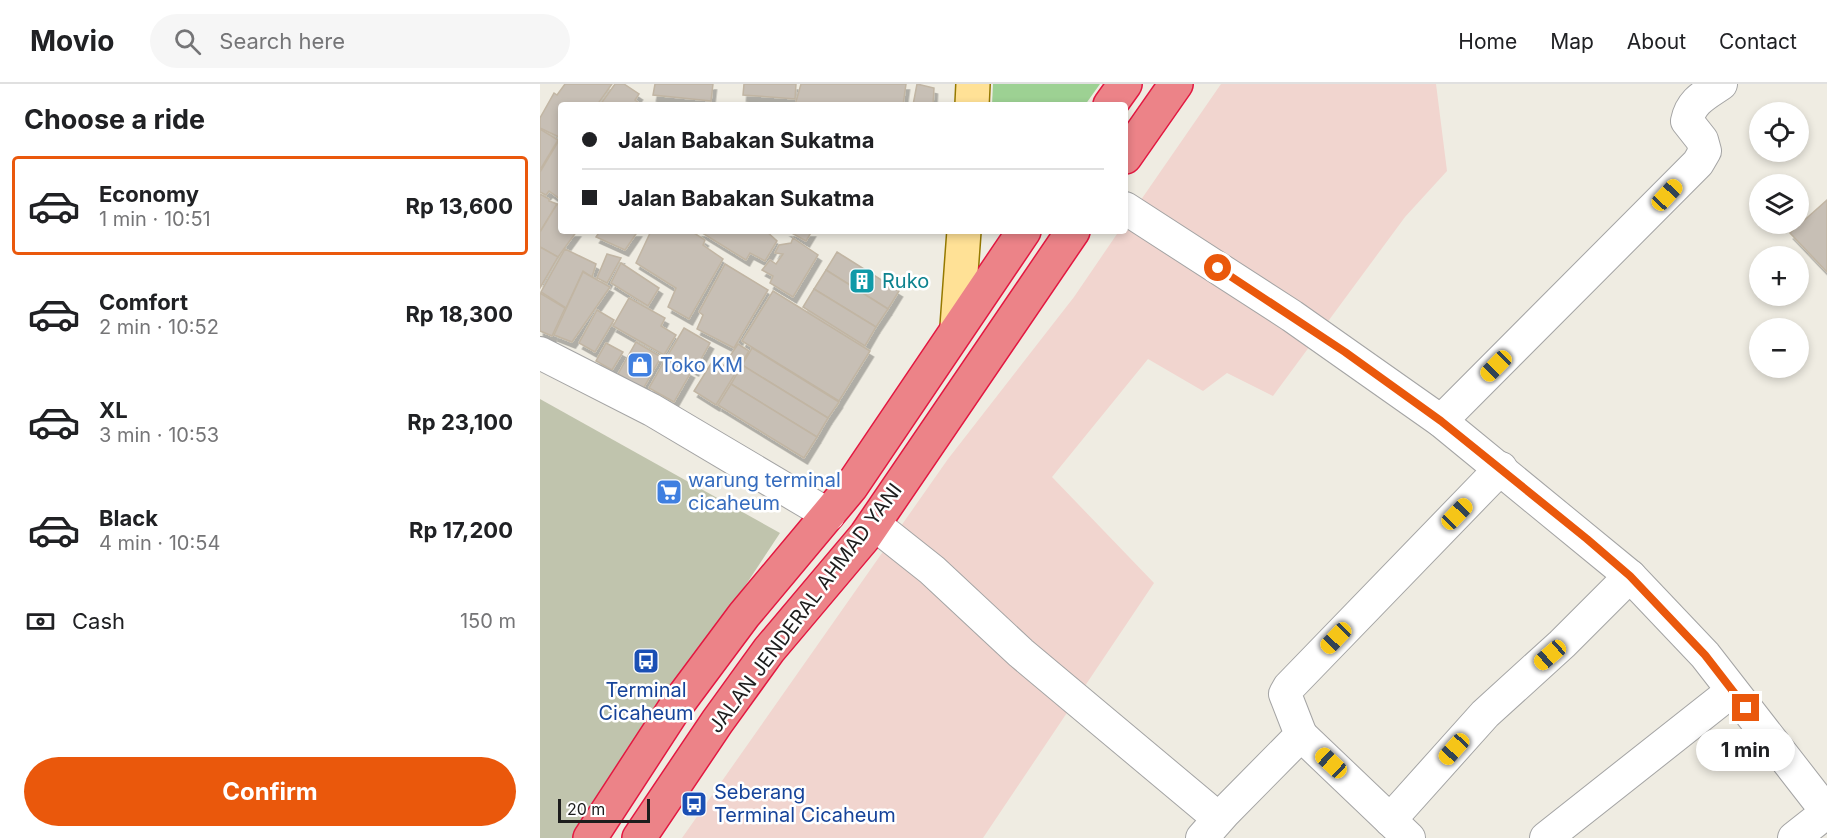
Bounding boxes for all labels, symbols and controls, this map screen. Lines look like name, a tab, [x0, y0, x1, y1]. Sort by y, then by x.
search box	[150, 14, 570, 68]
text: Movio	[30, 24, 114, 58]
icon: search	[171, 25, 204, 58]
text: Search here	[219, 28, 345, 54]
text: Home	[1458, 29, 1517, 54]
text: Map	[1550, 29, 1594, 54]
text: About	[1627, 29, 1686, 54]
text: Contact	[1719, 29, 1797, 54]
map controls	[1749, 102, 1809, 378]
button: locate	[1749, 102, 1809, 162]
text: Choose a ride	[24, 103, 205, 136]
text: Jalan Babakan Sukatma	[618, 127, 874, 153]
button: layers	[1749, 174, 1809, 234]
car	[1648, 176, 1686, 214]
icon: car	[27, 179, 81, 233]
text: Economy	[99, 181, 199, 207]
text: Jalan Babakan Sukatma	[618, 185, 874, 211]
text: Rp 13,600	[406, 193, 513, 219]
text: 1 min · 10:51	[99, 207, 211, 231]
button: +	[1749, 246, 1809, 306]
route start	[1204, 254, 1231, 281]
building icon: Ruko	[847, 266, 877, 296]
place label: Ruko	[882, 269, 929, 293]
icon: car	[27, 287, 81, 341]
text: Comfort	[99, 289, 188, 315]
text: Rp 18,300	[405, 301, 513, 327]
text: 2 min · 10:52	[99, 315, 219, 339]
button: −	[1749, 318, 1809, 378]
car	[1477, 347, 1515, 385]
shop icon: Toko KM	[625, 350, 655, 380]
place label: Toko KM	[660, 353, 743, 377]
icon: car	[27, 395, 81, 449]
text: XL	[99, 397, 128, 423]
text: Rp 23,100	[407, 409, 513, 435]
text: 3 min · 10:53	[99, 423, 219, 447]
place label: warung terminal cicaheum	[688, 468, 841, 515]
supermarket icon: warung terminal cicaheum	[654, 477, 684, 507]
street label: JALAN JENDERAL AHMAD YANI	[703, 479, 907, 737]
car	[1438, 495, 1476, 533]
icon: car	[27, 503, 81, 557]
text: Black	[99, 505, 158, 531]
text: Rp 17,200	[409, 517, 513, 543]
text: 4 min · 10:54	[99, 531, 220, 555]
icon: cash	[24, 605, 57, 638]
text: Cash	[72, 608, 125, 634]
text: 150 m	[460, 609, 516, 633]
car	[1317, 619, 1355, 657]
car	[1531, 636, 1569, 674]
bus stop icon: Terminal Cicaheum	[631, 646, 661, 676]
place label: Terminal Cicaheum	[598, 678, 694, 725]
route end	[1732, 694, 1759, 721]
callout: 1 min	[1696, 729, 1796, 771]
car	[1435, 730, 1473, 768]
text: 1 min	[1721, 738, 1770, 762]
car	[1312, 744, 1350, 782]
button: Confirm	[24, 757, 516, 826]
place label: Seberang Terminal Cicaheum	[714, 780, 896, 827]
bus stop icon: Seberang Terminal Cicaheum	[679, 789, 709, 819]
scale bar	[558, 796, 650, 824]
text: 20 m	[567, 799, 605, 819]

